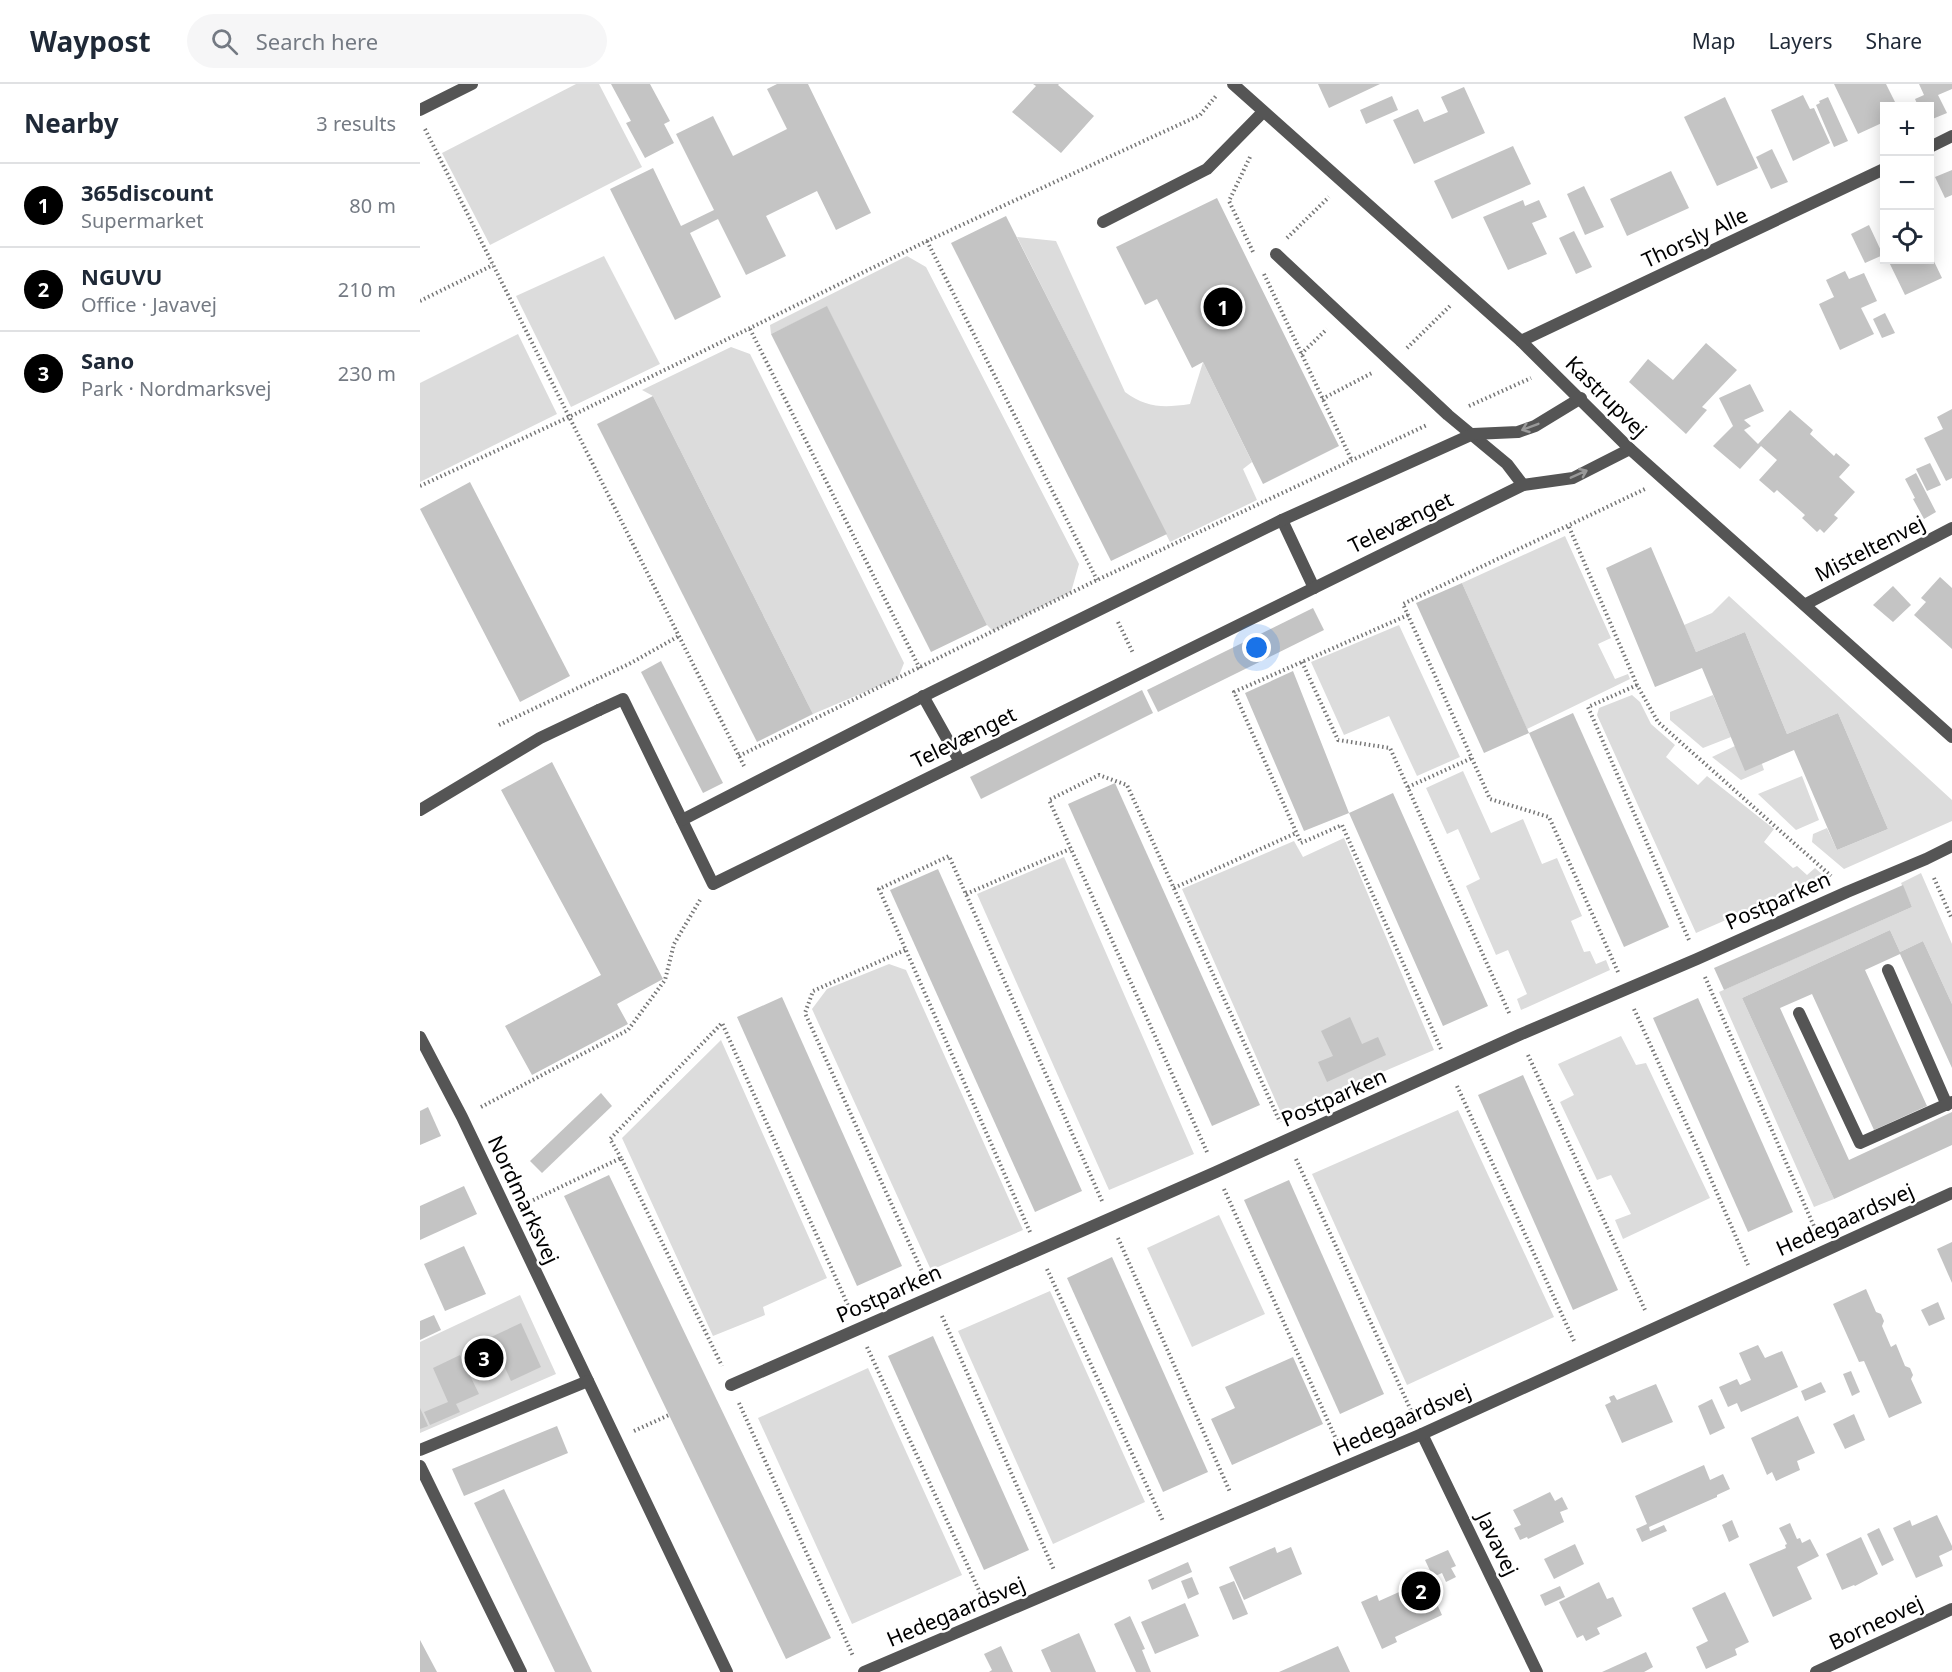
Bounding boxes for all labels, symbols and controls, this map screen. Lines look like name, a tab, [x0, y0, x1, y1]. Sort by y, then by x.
search box	[187, 14, 607, 68]
text: Waypost	[30, 22, 151, 60]
icon: search	[208, 25, 241, 58]
text: Search here	[256, 26, 378, 56]
text: Map	[1692, 27, 1736, 55]
text: Layers	[1769, 27, 1833, 55]
text: Share	[1866, 27, 1922, 55]
map controls	[1880, 102, 1934, 264]
button: +	[1880, 102, 1934, 156]
text: Nearby	[24, 105, 119, 141]
text: 3 results	[316, 110, 396, 137]
button: −	[1880, 156, 1934, 210]
text: 365discount	[81, 177, 214, 207]
text: 1	[38, 192, 49, 219]
text: 80 m	[349, 192, 396, 219]
street label: Thorsly Alle	[1637, 200, 1752, 274]
text: Supermarket	[81, 207, 204, 234]
button: locate	[1880, 210, 1934, 264]
text: NGUVU	[81, 261, 162, 291]
text: 2	[38, 276, 49, 303]
text: 210 m	[338, 276, 396, 303]
pin: 1	[1204, 284, 1242, 330]
text: Office · Javavej	[81, 291, 217, 318]
text: Sano	[81, 345, 134, 375]
street label: Kastrupvej	[1560, 349, 1654, 443]
text: 3	[38, 360, 49, 387]
text: 230 m	[338, 360, 396, 387]
text: Park · Nordmarksvej	[81, 375, 272, 402]
one-way arrow	[1522, 422, 1540, 433]
one-way arrow	[1570, 468, 1588, 479]
street label: Televænget	[1344, 485, 1458, 559]
street label: Misteltenvej	[1810, 508, 1929, 588]
your location	[1242, 633, 1271, 662]
street label: Televænget	[907, 700, 1021, 774]
street label: Postparken	[1721, 864, 1835, 936]
street label: Postparken	[1277, 1061, 1391, 1133]
street label: Nordmarksvej	[482, 1131, 566, 1269]
street label: Hedegaardsvej	[1771, 1176, 1918, 1262]
street label: Postparken	[832, 1257, 946, 1329]
pin: 3	[464, 1336, 504, 1380]
street label: Hedegaardsvej	[1328, 1376, 1475, 1462]
street label: Javavej	[1470, 1505, 1525, 1580]
pin: 2	[1402, 1568, 1440, 1614]
street label: Hedegaardsvej	[882, 1569, 1029, 1653]
street label: Borneovej	[1824, 1588, 1927, 1656]

